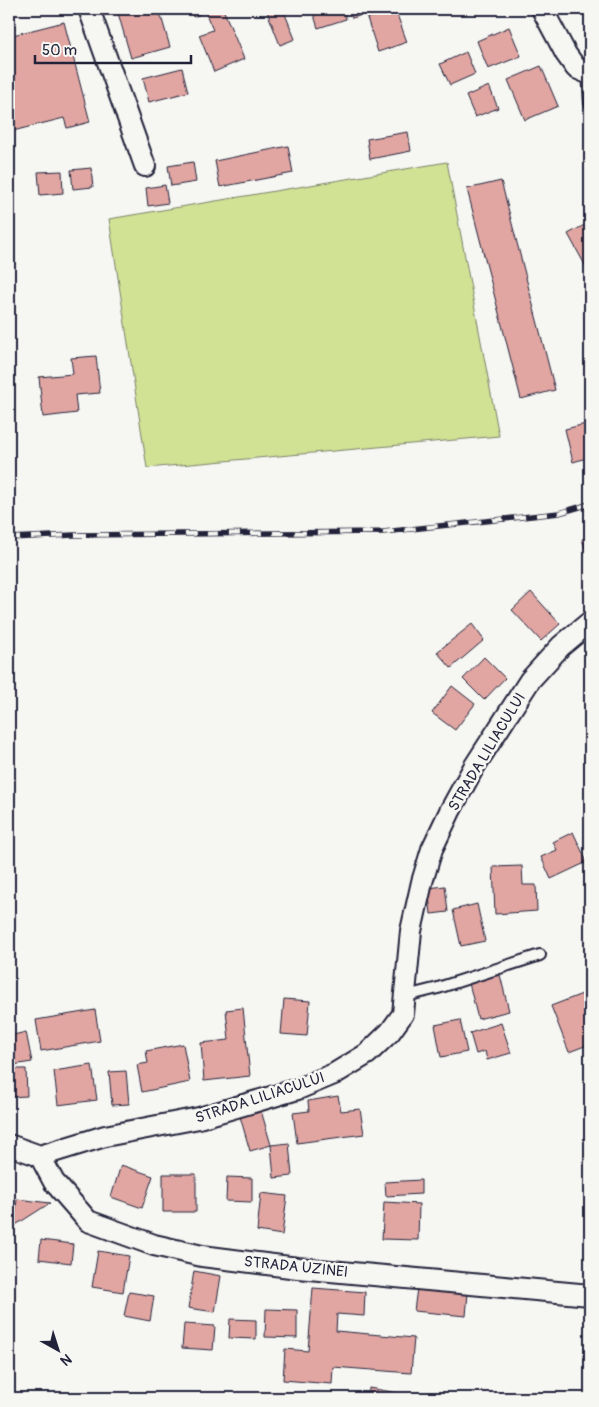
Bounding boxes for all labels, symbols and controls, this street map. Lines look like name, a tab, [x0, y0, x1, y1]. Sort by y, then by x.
scale bar	[35, 32, 191, 64]
text: 50 m	[42, 41, 77, 60]
street label: STRADA LILIACULUI	[444, 689, 530, 815]
street label: STRADA LILIACULUI	[193, 1068, 327, 1128]
street label: STRADA UZINEI	[243, 1252, 349, 1282]
north arrow	[32, 1324, 82, 1374]
text: N	[57, 1350, 75, 1369]

